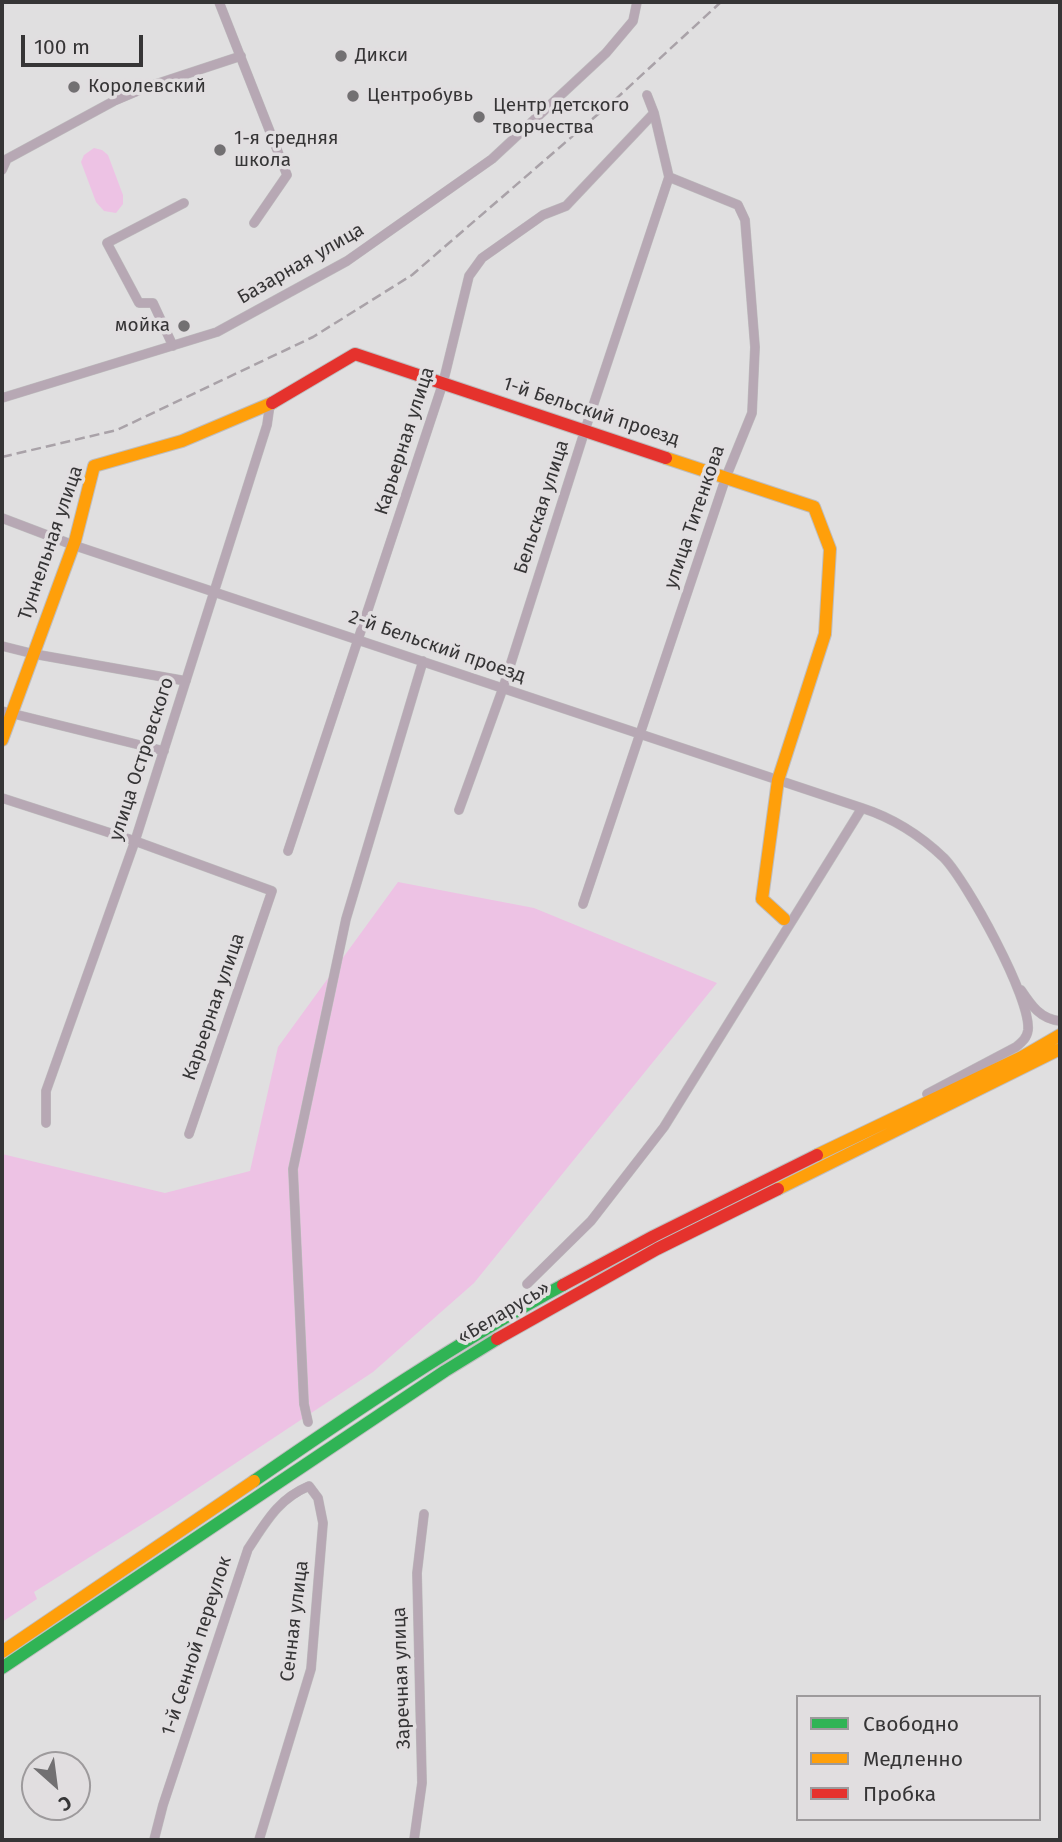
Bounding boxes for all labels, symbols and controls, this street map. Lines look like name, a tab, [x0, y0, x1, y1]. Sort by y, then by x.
scale bar	[24, 21, 147, 65]
text: 100 m	[34, 34, 90, 60]
place label: Дикси	[355, 45, 408, 67]
marker: Дикси	[333, 48, 349, 64]
place label: Королевский	[88, 76, 206, 98]
marker: Королевский	[66, 79, 82, 95]
place label: Центробувь	[367, 85, 473, 107]
marker: Центробувь	[345, 88, 361, 104]
place label: Центр детского творчества	[493, 95, 629, 139]
marker: Центр детского творчества	[471, 109, 487, 125]
place label: 1-я средняя школа	[234, 128, 338, 172]
marker: 1-я средняя школа	[212, 142, 228, 158]
street label: Базарная улица	[234, 219, 368, 309]
place label: мойка	[115, 315, 170, 337]
marker: мойка	[176, 318, 192, 334]
street label: Карьерная улица	[370, 364, 440, 518]
street label: 1-й Бельский проезд	[500, 373, 682, 451]
street label: Бельская улица	[510, 437, 574, 577]
street label: улица Титенкова	[660, 442, 730, 592]
street label: Туннельная улица	[14, 463, 88, 623]
street label: 2-й Бельский проезд	[346, 606, 528, 688]
street label: улица Островского	[105, 674, 179, 844]
street label: Карьерная улица	[178, 930, 250, 1084]
street label: «Беларусь»	[454, 1277, 554, 1349]
street label: 1-й Сенной переулок	[157, 1553, 237, 1739]
street label: Сенная улица	[276, 1559, 314, 1683]
street label: Заречная улица	[388, 1606, 416, 1750]
legend	[796, 1695, 1041, 1821]
text: Свободно	[863, 1711, 959, 1737]
text: Медленно	[863, 1746, 963, 1772]
north arrow	[21, 1751, 91, 1821]
text: Пробка	[863, 1781, 936, 1807]
text: С	[55, 1790, 75, 1816]

